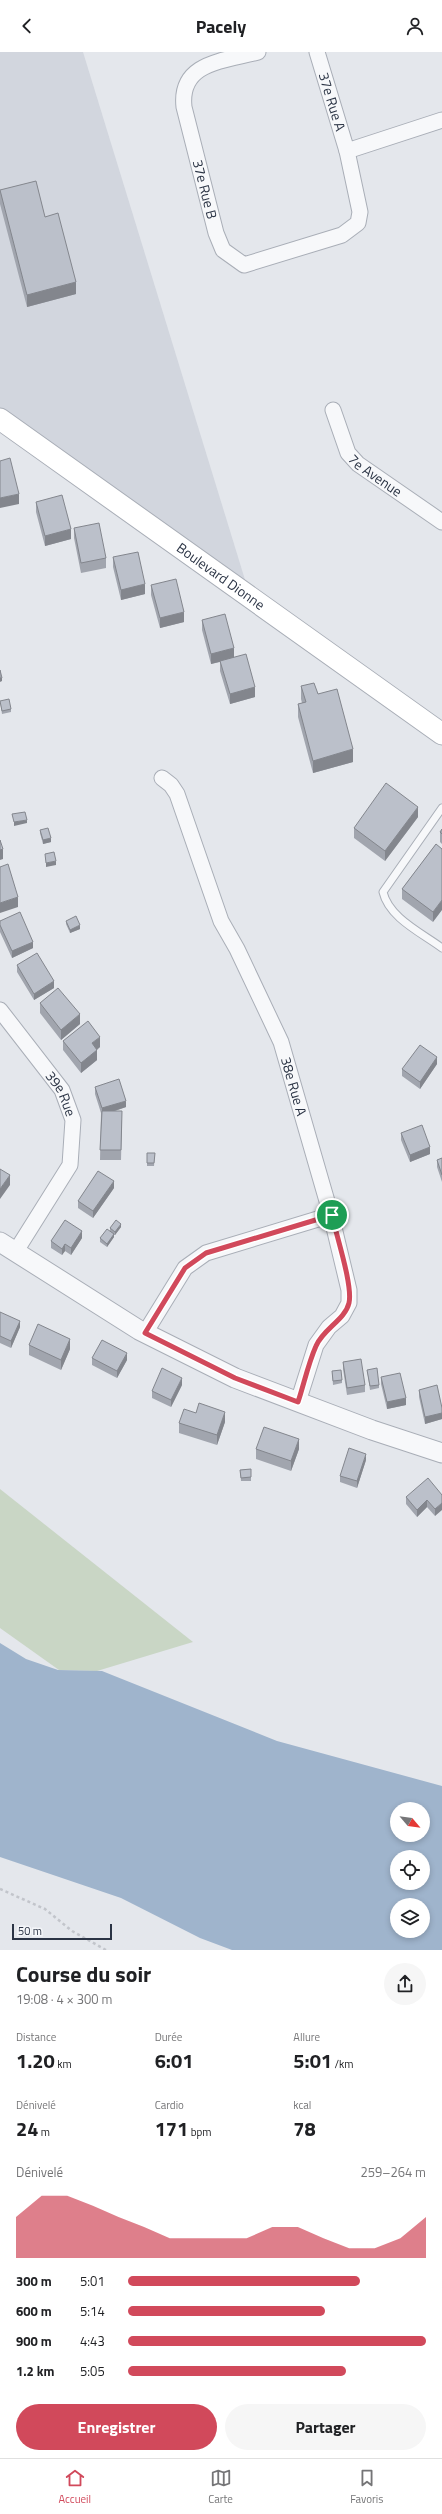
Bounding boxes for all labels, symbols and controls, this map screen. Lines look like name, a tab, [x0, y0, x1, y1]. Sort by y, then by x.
text: Pacely	[196, 13, 246, 40]
icon: back	[16, 15, 38, 37]
icon: person	[404, 15, 426, 37]
street label: 37e Rue A	[314, 70, 352, 134]
street label: 37e Rue B	[188, 157, 223, 221]
street label: 7e Avenue	[344, 449, 407, 501]
street label: Boulevard Dionne	[172, 537, 269, 615]
street label: 38e Rue A	[276, 1054, 313, 1119]
street label: 39e Rue	[41, 1066, 82, 1119]
pin	[315, 1198, 349, 1232]
icon: arrive	[321, 1204, 343, 1226]
north arrow	[390, 1802, 430, 1842]
map controls	[390, 1802, 430, 1938]
button: locate	[390, 1850, 430, 1890]
button: layers	[390, 1898, 430, 1938]
scale bar	[12, 1922, 112, 1941]
text: 50 m	[18, 1923, 42, 1939]
text: Course du soir	[16, 1957, 151, 1991]
button: share	[384, 1963, 426, 2005]
text: 19:08 · 4 × 300 m	[16, 1989, 112, 2009]
text: Distance	[16, 2029, 56, 2045]
text: Durée	[155, 2029, 182, 2045]
text: Allure	[293, 2029, 320, 2045]
text: 1.20	[16, 2045, 55, 2076]
text: 6:01	[155, 2045, 193, 2076]
text: 5:01	[293, 2045, 332, 2076]
text: km	[55, 2056, 72, 2072]
text: /km	[332, 2056, 353, 2072]
text: Dénivelé	[16, 2097, 56, 2113]
text: Cardio	[155, 2097, 184, 2113]
text: kcal	[293, 2097, 311, 2113]
text: 24	[16, 2113, 38, 2144]
text: 171	[155, 2113, 188, 2144]
text: 78	[293, 2113, 316, 2144]
text: m	[38, 2124, 50, 2140]
text: bpm	[188, 2124, 211, 2140]
text: Dénivelé	[16, 2162, 63, 2182]
text: 259–264 m	[360, 2162, 426, 2182]
text: 300 m	[16, 2271, 52, 2291]
text: 5:01	[80, 2271, 105, 2291]
text: 600 m	[16, 2301, 52, 2321]
text: 5:14	[80, 2301, 105, 2321]
text: 900 m	[16, 2331, 52, 2351]
text: 4:43	[80, 2331, 105, 2351]
text: 1.2 km	[16, 2361, 54, 2381]
text: 5:05	[80, 2361, 105, 2381]
button: Enregistrer	[16, 2404, 217, 2450]
button: Partager	[225, 2404, 426, 2450]
tab: Accueil	[59, 2467, 91, 2507]
tab: Carte	[208, 2467, 233, 2507]
tab: Favoris	[350, 2467, 383, 2507]

